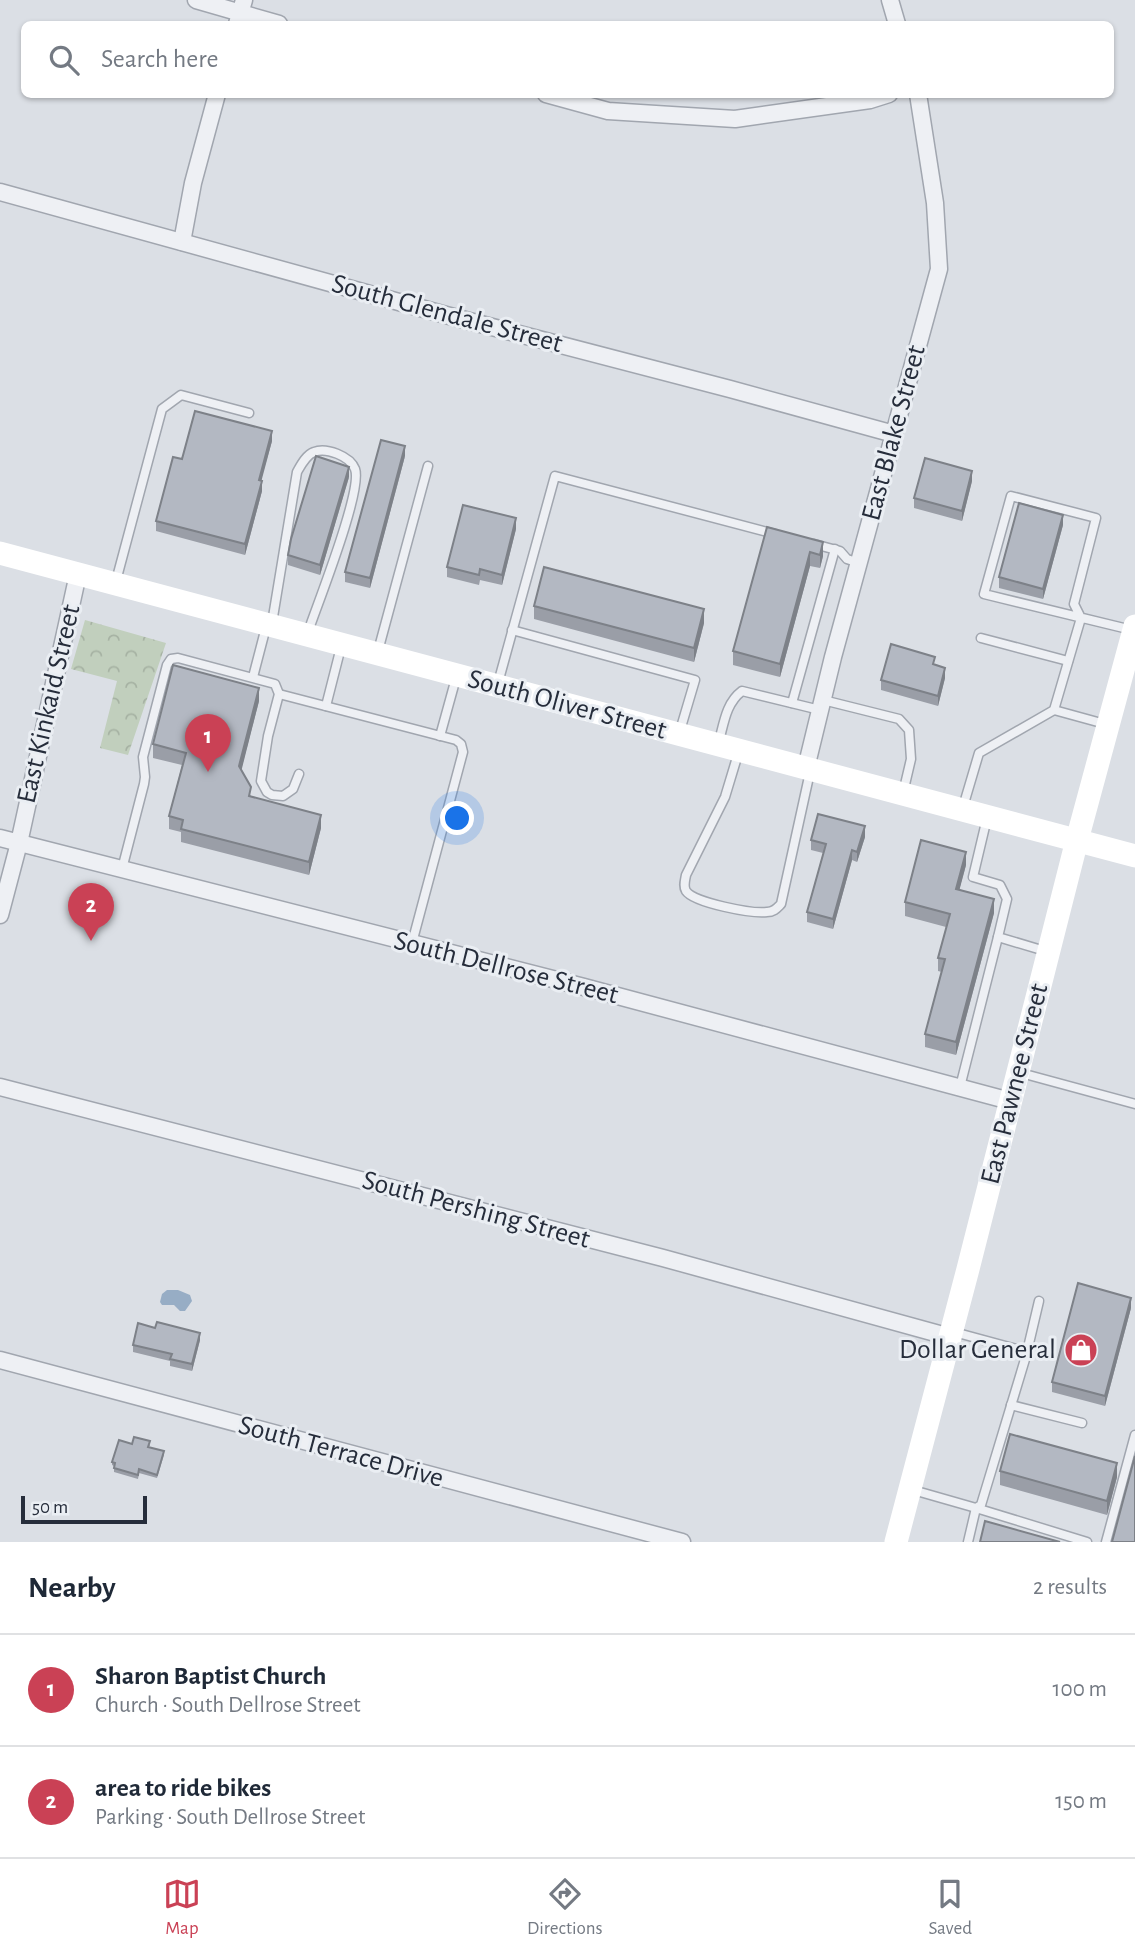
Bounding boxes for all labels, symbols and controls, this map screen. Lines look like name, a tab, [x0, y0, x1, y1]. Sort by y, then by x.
search box	[21, 21, 1114, 98]
icon: search	[45, 41, 83, 79]
text: Search here	[101, 46, 219, 72]
street label: South Glendale Street	[329, 270, 565, 358]
street label: East Blake Street	[857, 342, 931, 524]
street label: East Kinkaid Street	[12, 602, 86, 806]
street label: South Oliver Street	[465, 665, 669, 745]
pin: 1	[185, 714, 231, 772]
your location	[440, 801, 474, 835]
pin: 2	[68, 883, 114, 941]
street label: South Dellrose Street	[391, 927, 621, 1009]
street label: East Pawnee Street	[977, 981, 1054, 1187]
street label: South Pershing Street	[359, 1166, 593, 1254]
shop icon: Dollar General	[1062, 1331, 1100, 1369]
place label: Dollar General	[899, 1336, 1056, 1364]
street label: South Terrace Drive	[236, 1411, 446, 1493]
scale bar	[21, 1493, 147, 1525]
text: 50 m	[32, 1498, 68, 1517]
text: Nearby	[28, 1573, 116, 1603]
text: 2 results	[1033, 1576, 1107, 1599]
text: Sharon Baptist Church	[95, 1663, 326, 1689]
text: 1	[47, 1678, 55, 1701]
text: 100 m	[1053, 1678, 1107, 1701]
text: Church · South Dellrose Street	[95, 1694, 361, 1717]
text: area to ride bikes	[95, 1775, 271, 1801]
text: 2	[46, 1790, 56, 1813]
text: 150 m	[1055, 1790, 1107, 1813]
text: Parking · South Dellrose Street	[95, 1806, 365, 1829]
tab: Map	[163, 1875, 201, 1940]
tab: Directions	[527, 1875, 603, 1940]
tab: Saved	[929, 1875, 972, 1940]

